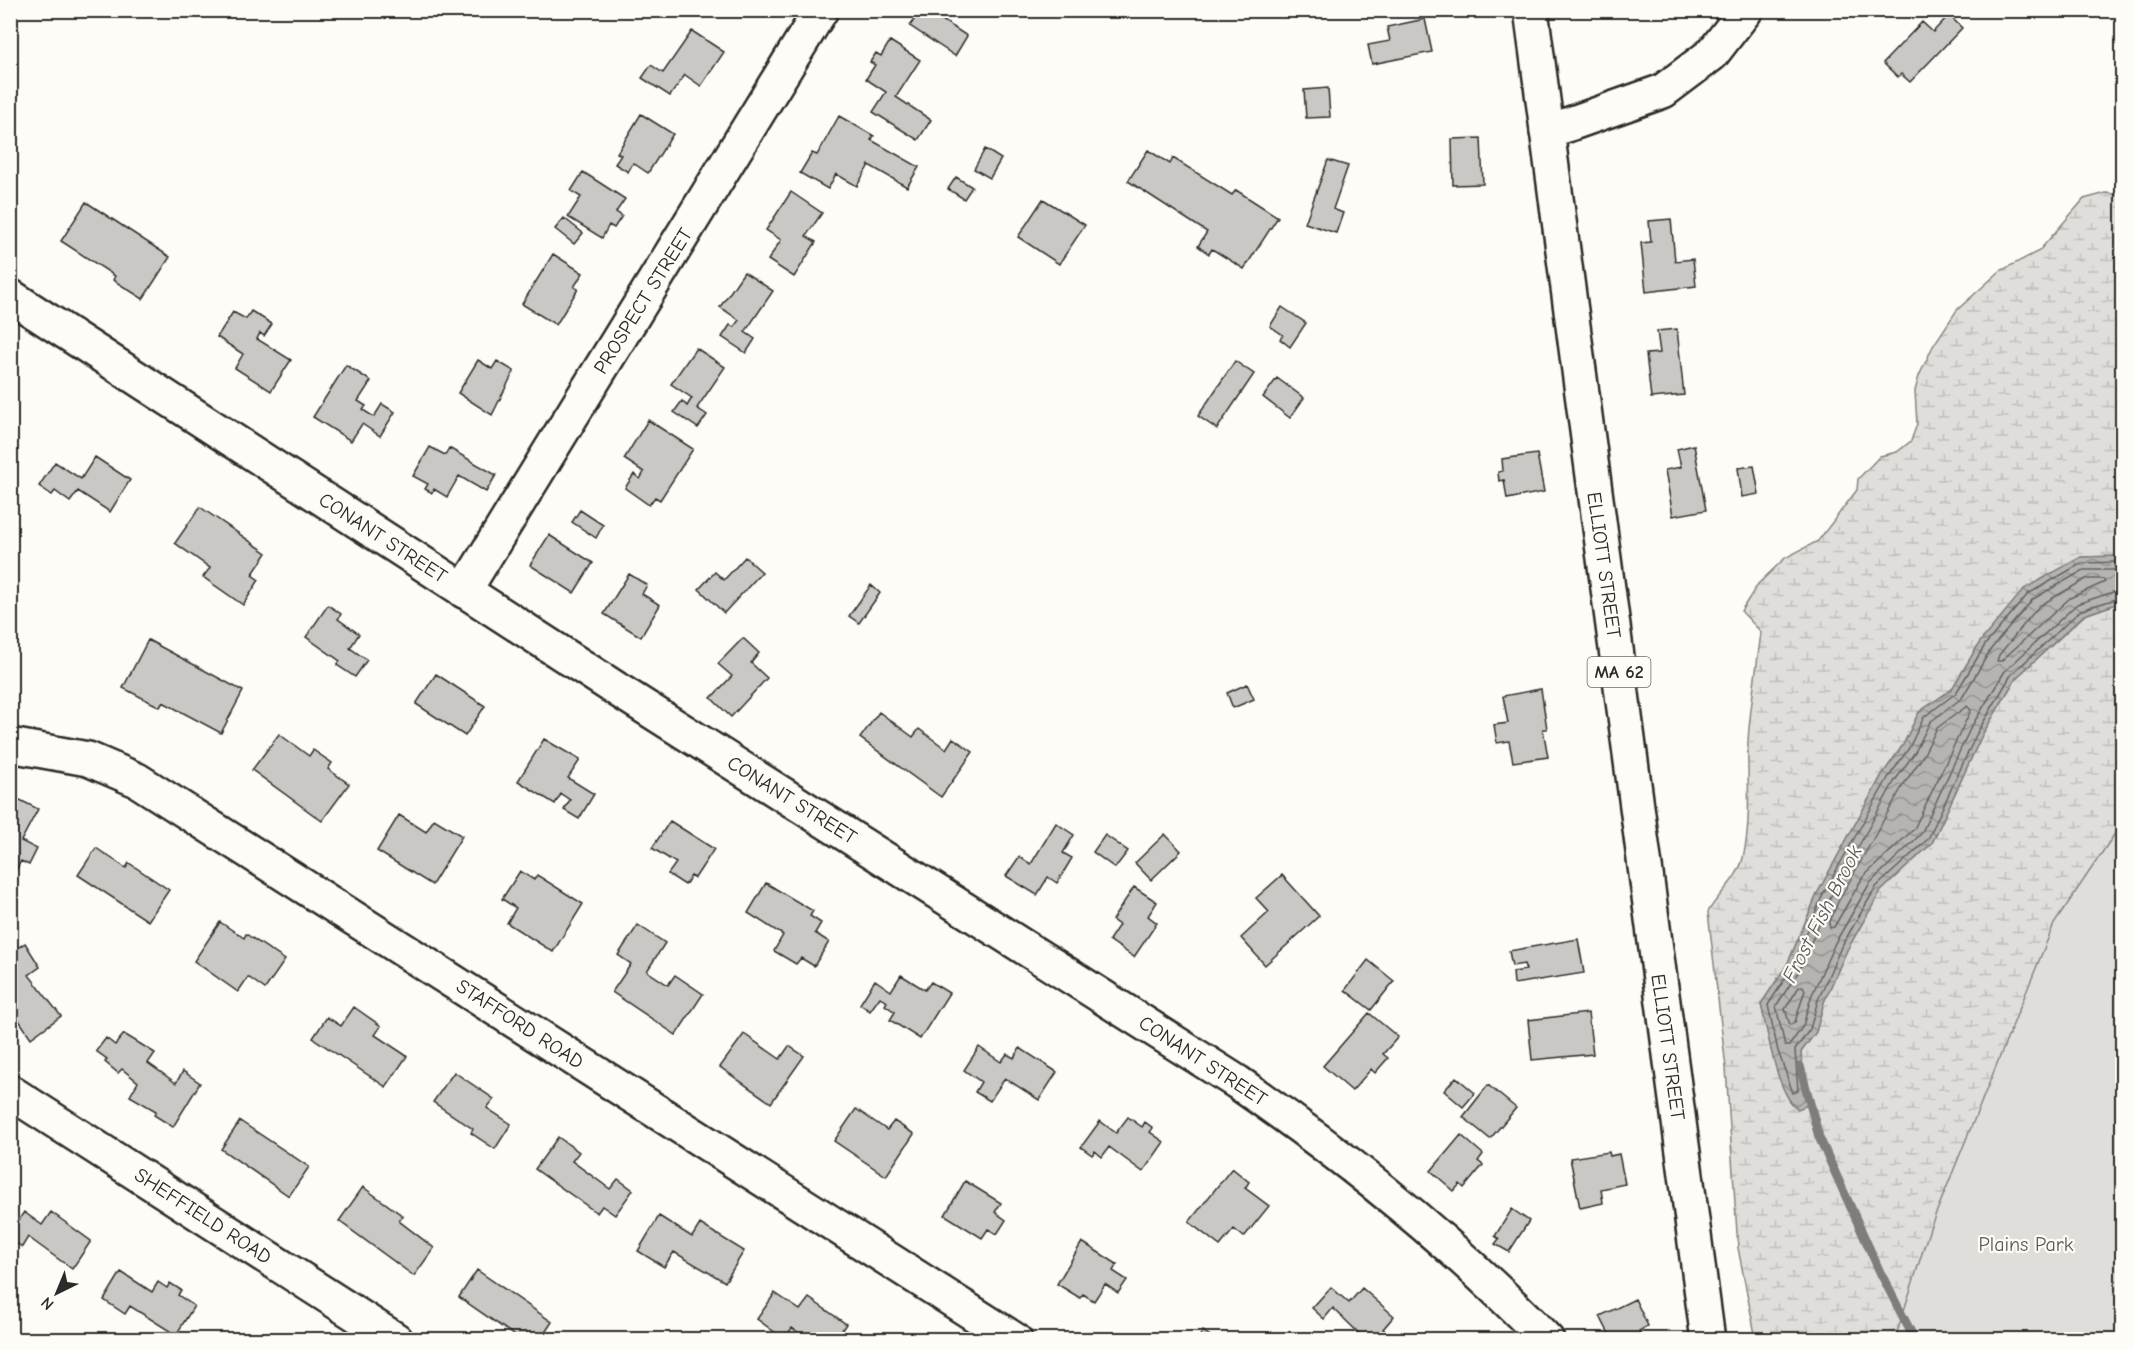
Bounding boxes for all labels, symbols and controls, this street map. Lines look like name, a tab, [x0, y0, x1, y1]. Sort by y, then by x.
street label: PROSPECT STREET	[589, 223, 697, 378]
street label: CONANT STREET	[315, 488, 452, 588]
street label: ELLIOTT STREET	[1582, 491, 1626, 640]
road number: MA 62	[1588, 657, 1650, 687]
street label: CONANT STREET	[723, 751, 861, 849]
water label: Frost Fish Brook	[1777, 841, 1867, 986]
street label: ELLIOTT STREET	[1646, 973, 1690, 1122]
street label: STAFFORD ROAD	[452, 974, 588, 1074]
street label: CONANT STREET	[1135, 1011, 1272, 1111]
street label: SHEFFIELD ROAD	[130, 1163, 276, 1269]
park label: Plains Park	[1979, 1233, 2074, 1256]
north arrow	[27, 1263, 87, 1323]
text: N	[37, 1293, 57, 1313]

